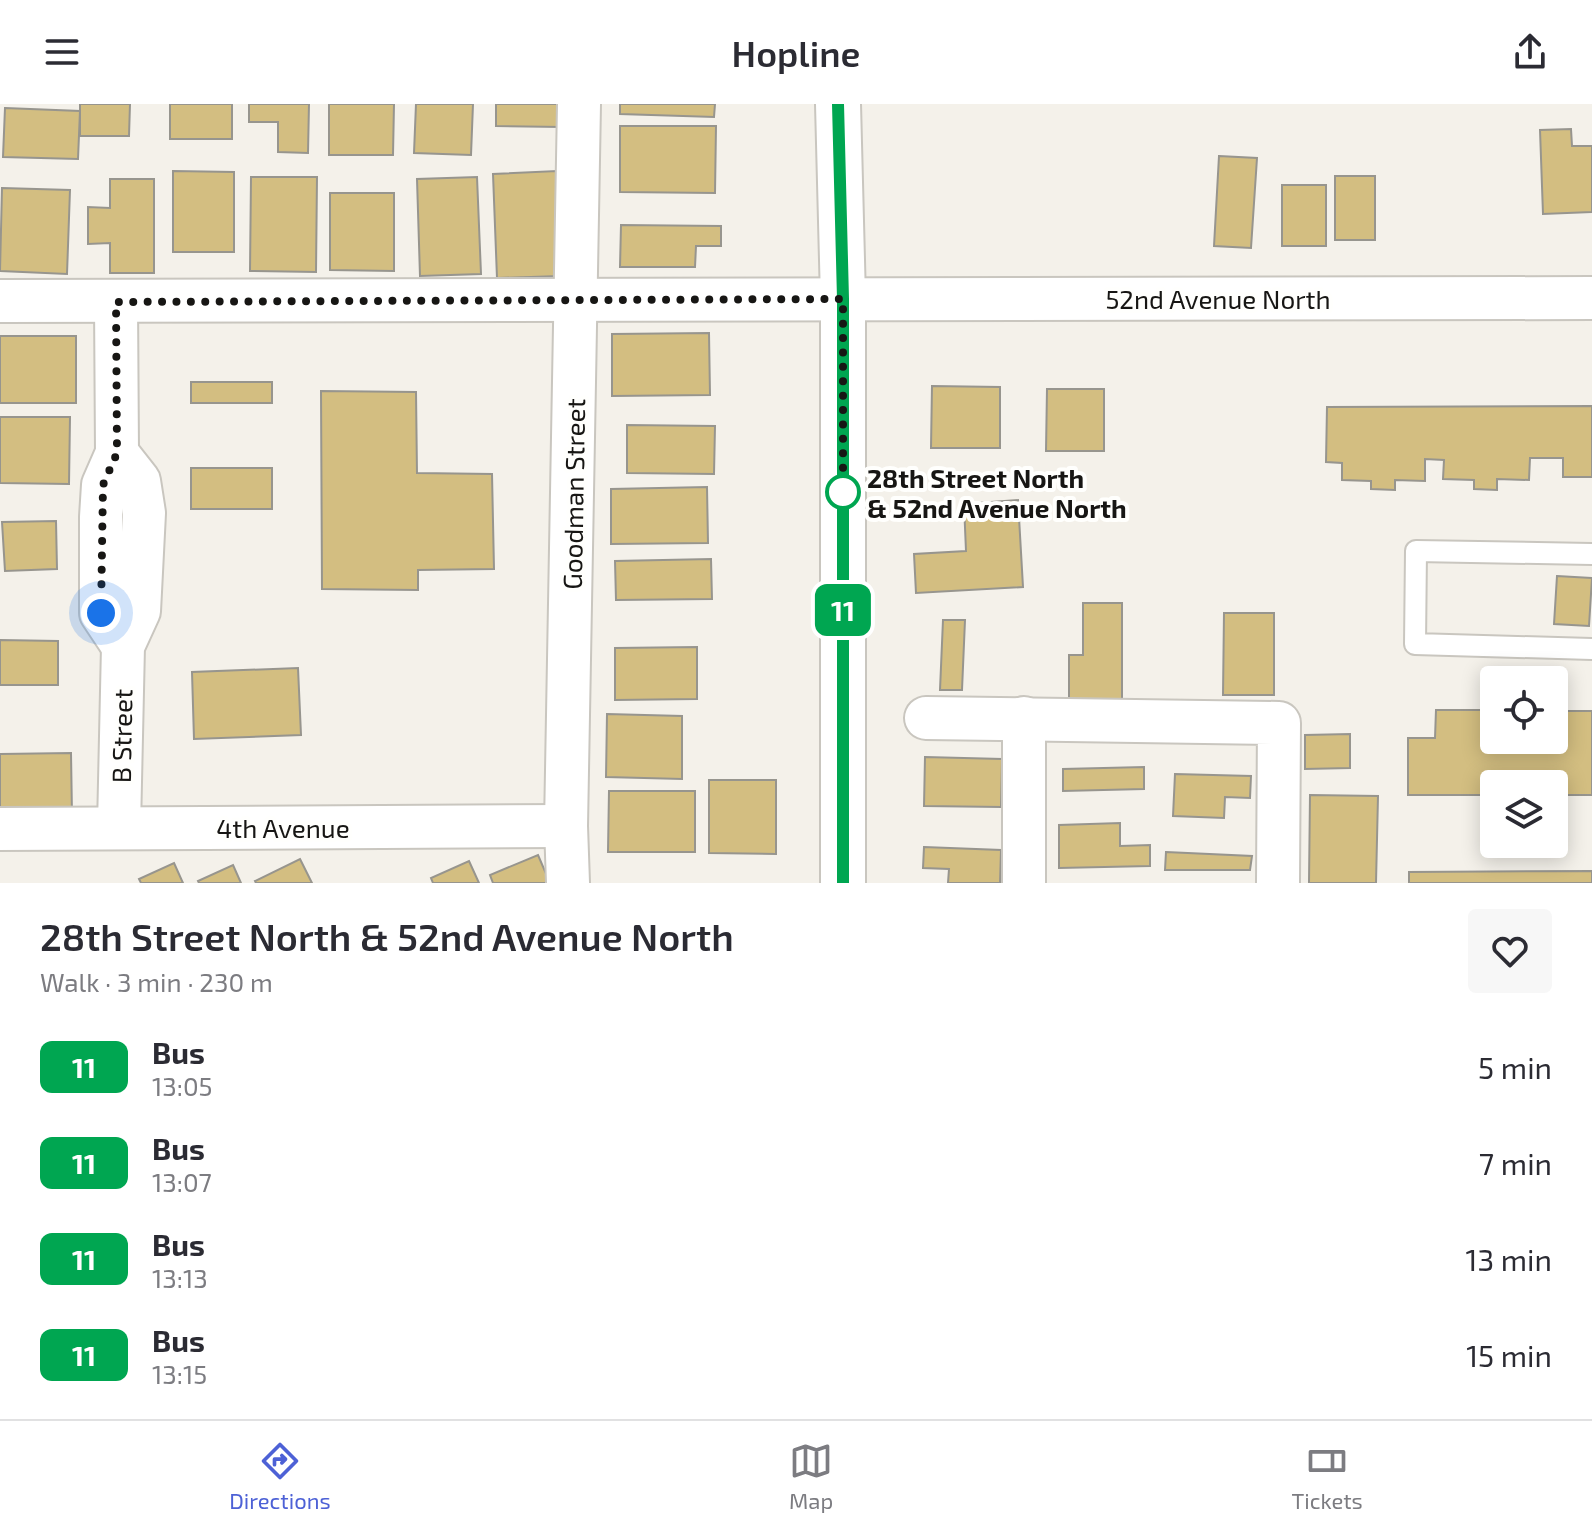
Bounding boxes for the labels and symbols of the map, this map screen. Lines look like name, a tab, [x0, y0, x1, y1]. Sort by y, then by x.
street label: 52nd Avenue North	[1105, 283, 1331, 314]
street label: Goodman Street	[556, 398, 590, 590]
place label: 28th Street North & 52nd Avenue North	[867, 462, 1127, 523]
marker: 28th Street North & 52nd Avenue North	[826, 475, 860, 509]
line badge: 11	[807, 584, 879, 636]
your location	[81, 593, 121, 633]
street label: B Street	[105, 689, 137, 783]
street label: 4th Avenue	[216, 812, 350, 843]

